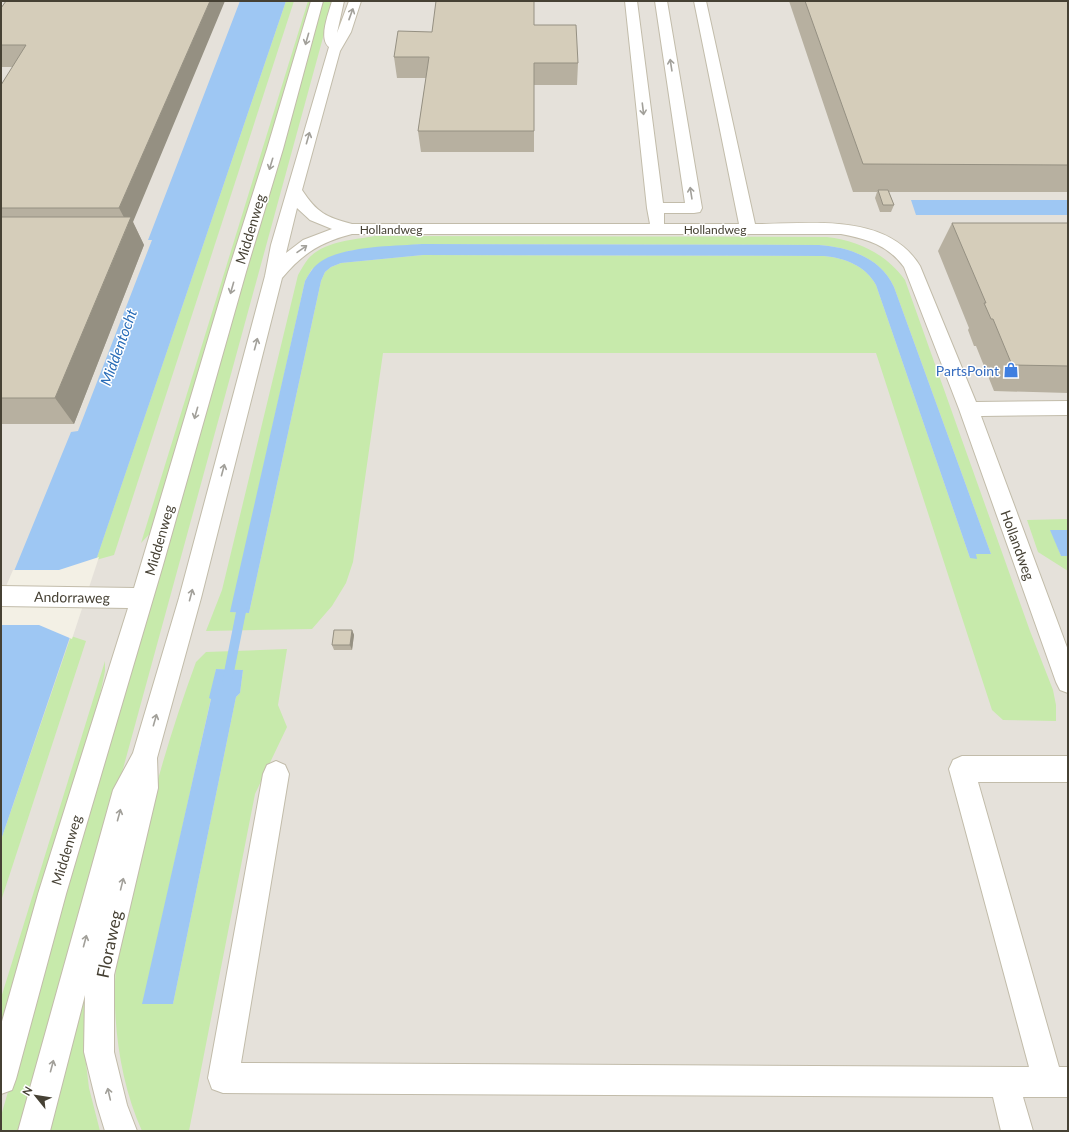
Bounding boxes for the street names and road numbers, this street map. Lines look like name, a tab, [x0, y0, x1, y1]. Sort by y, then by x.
street label: Middenweg	[231, 192, 269, 266]
street label: Hollandweg	[360, 222, 422, 237]
street label: Hollandweg	[684, 222, 746, 237]
street label: Middenweg	[141, 503, 177, 577]
street label: Hollandweg	[997, 508, 1039, 582]
street label: Andorraweg	[34, 588, 110, 606]
street label: Middenweg	[47, 813, 85, 887]
street label: Floraweg	[92, 908, 126, 980]

